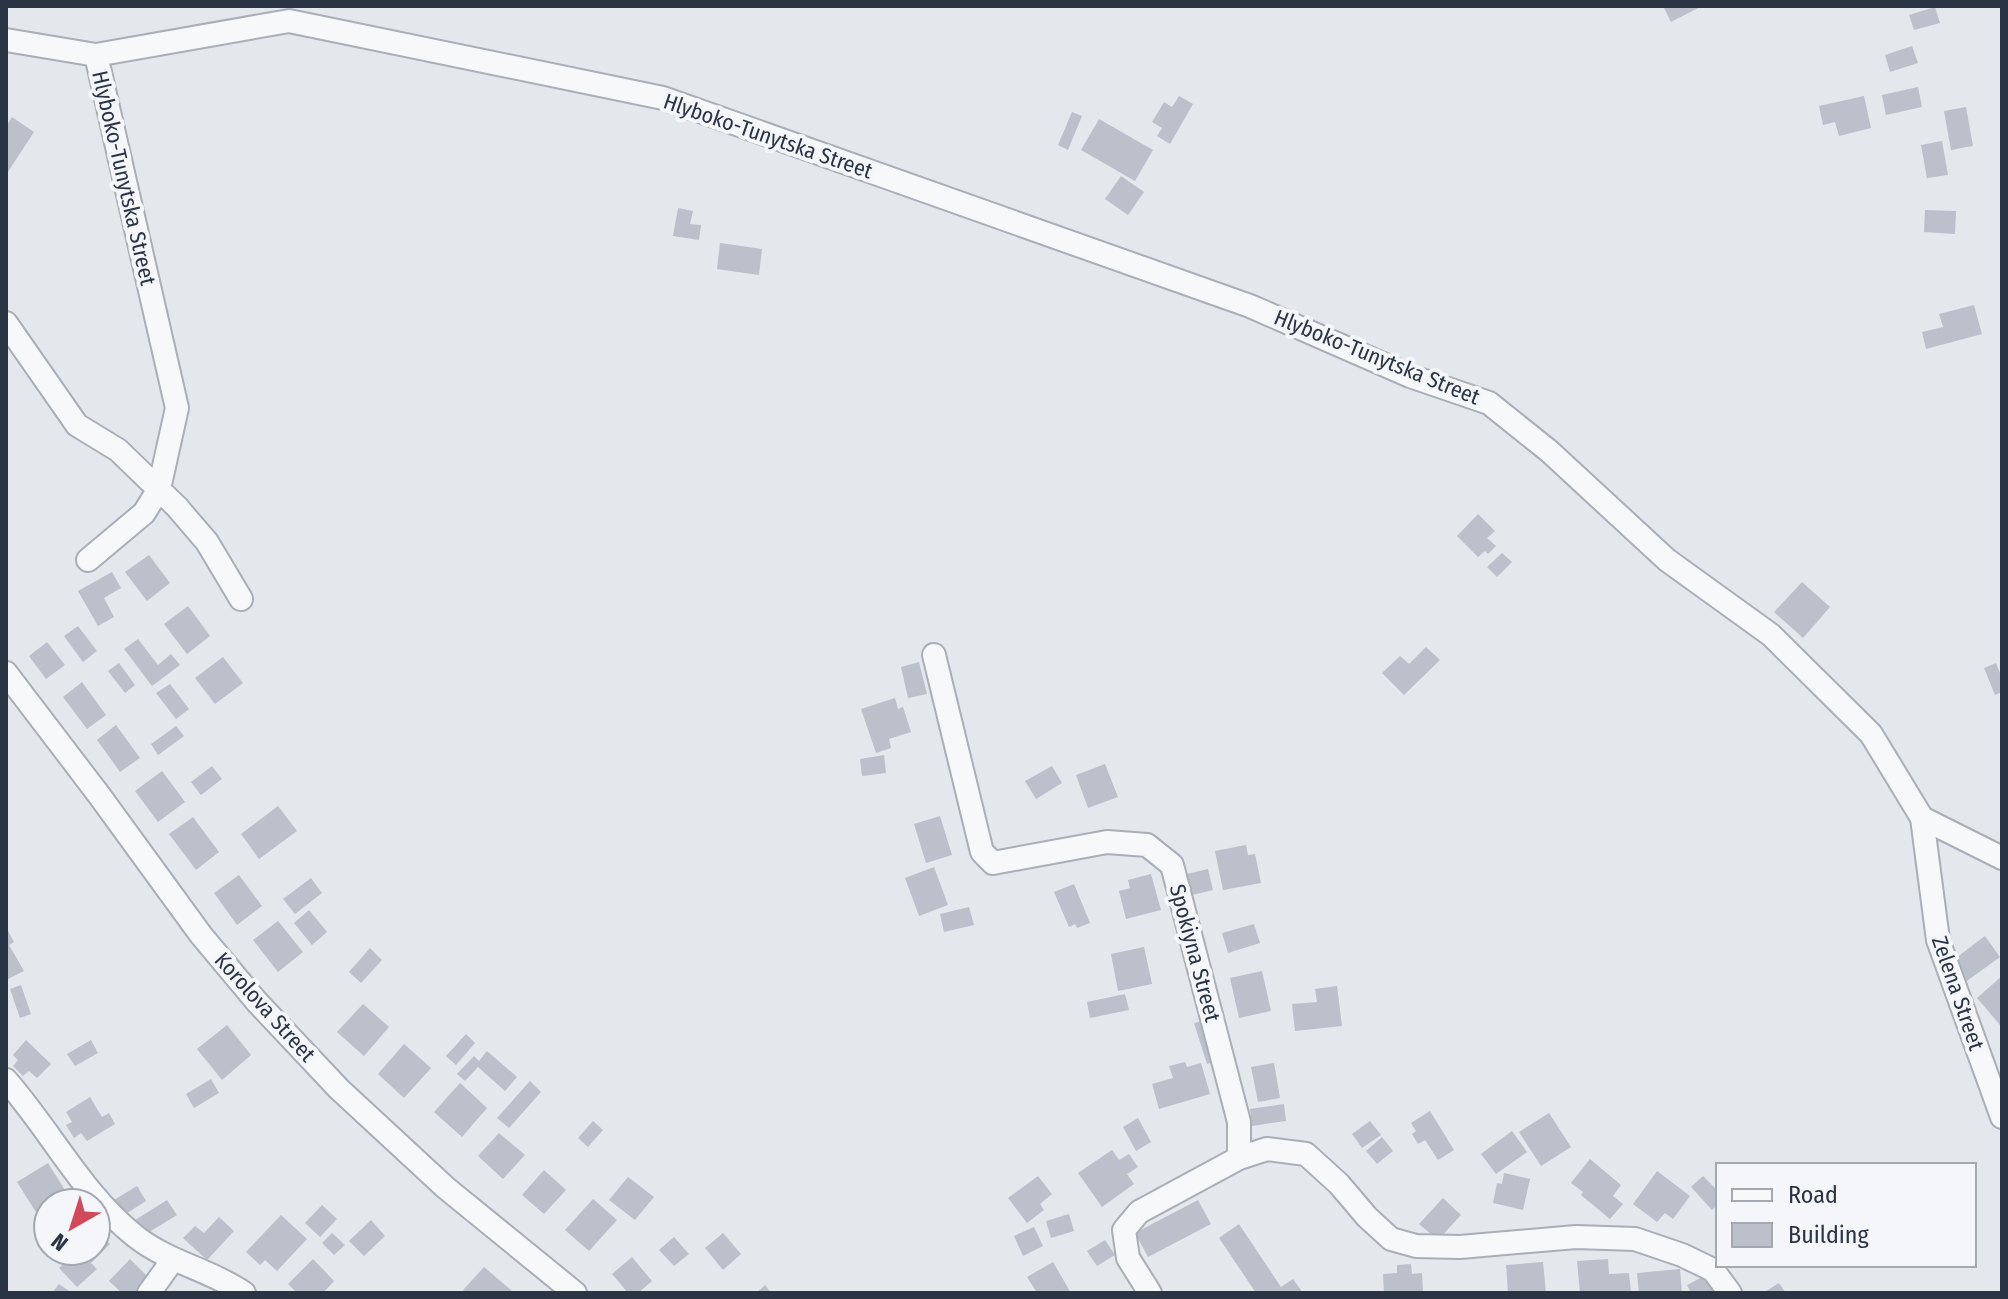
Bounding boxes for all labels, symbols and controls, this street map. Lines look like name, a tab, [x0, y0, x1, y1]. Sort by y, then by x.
street label: Hlyboko-Tunytska Street	[86, 68, 162, 289]
street label: Hlyboko-Tunytska Street	[660, 88, 877, 185]
street label: Hlyboko-Tunytska Street	[1270, 303, 1484, 411]
street label: Spokiyna Street	[1164, 881, 1227, 1026]
street label: Zelena Street	[1926, 932, 1990, 1054]
street label: Korolova Street	[209, 947, 322, 1068]
legend	[1716, 1163, 1976, 1267]
text: Road	[1788, 1181, 1838, 1209]
north arrow	[32, 1187, 112, 1267]
text: Building	[1788, 1221, 1870, 1249]
text: N	[46, 1228, 73, 1257]

